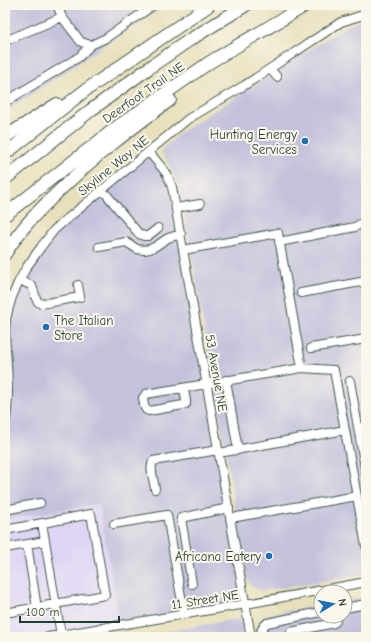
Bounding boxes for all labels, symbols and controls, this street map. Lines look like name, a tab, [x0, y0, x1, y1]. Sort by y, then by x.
street label: Deerfoot Trail NE	[99, 59, 187, 126]
place label: Hunting Energy Services	[210, 127, 297, 157]
street label: Skyline Way NE	[75, 132, 152, 199]
marker: Hunting Energy Services	[300, 136, 310, 146]
place label: The Italian Store	[54, 313, 113, 343]
marker: The Italian Store	[41, 322, 51, 332]
street label: 53 Avenue NE	[202, 333, 231, 413]
place label: Africana Eatery	[175, 549, 261, 564]
marker: Africana Eatery	[264, 551, 274, 561]
north arrow	[313, 584, 353, 624]
street label: 11 Street NE	[170, 587, 240, 612]
scale bar	[20, 598, 119, 624]
text: N	[335, 598, 349, 607]
text: 100 m	[26, 605, 59, 619]

